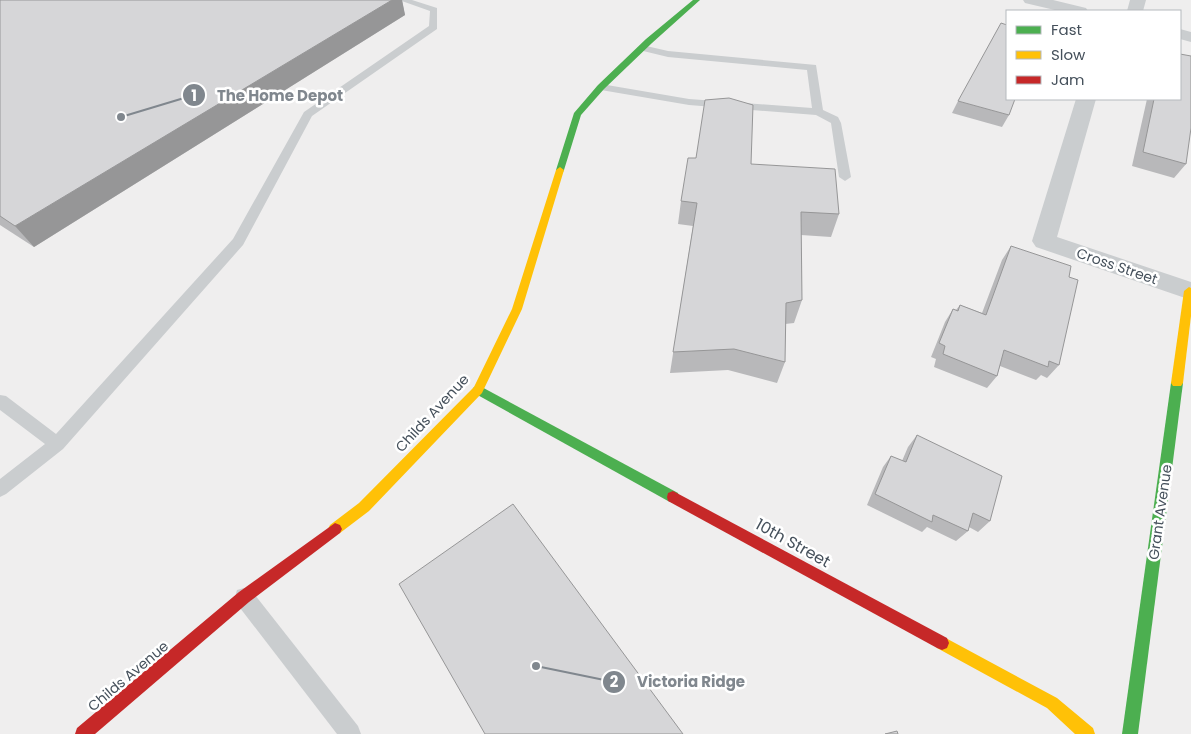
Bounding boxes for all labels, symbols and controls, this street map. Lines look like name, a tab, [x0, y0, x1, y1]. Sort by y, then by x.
legend	[1006, 10, 1181, 100]
text: Fast	[1051, 19, 1082, 40]
text: Slow	[1051, 44, 1086, 65]
text: Jam	[1051, 69, 1085, 90]
callout: The Home Depot	[182, 80, 353, 110]
text: 1	[191, 85, 197, 106]
text: The Home Depot	[217, 85, 343, 106]
street label: Cross Street	[1074, 243, 1160, 289]
street label: Childs Avenue	[391, 369, 474, 456]
street label: Grant Avenue	[1143, 463, 1177, 561]
street label: 10th Street	[751, 513, 835, 573]
street label: Childs Avenue	[83, 636, 173, 716]
callout: Victoria Ridge	[602, 667, 755, 697]
text: 2	[610, 671, 619, 692]
text: Victoria Ridge	[637, 671, 745, 692]

